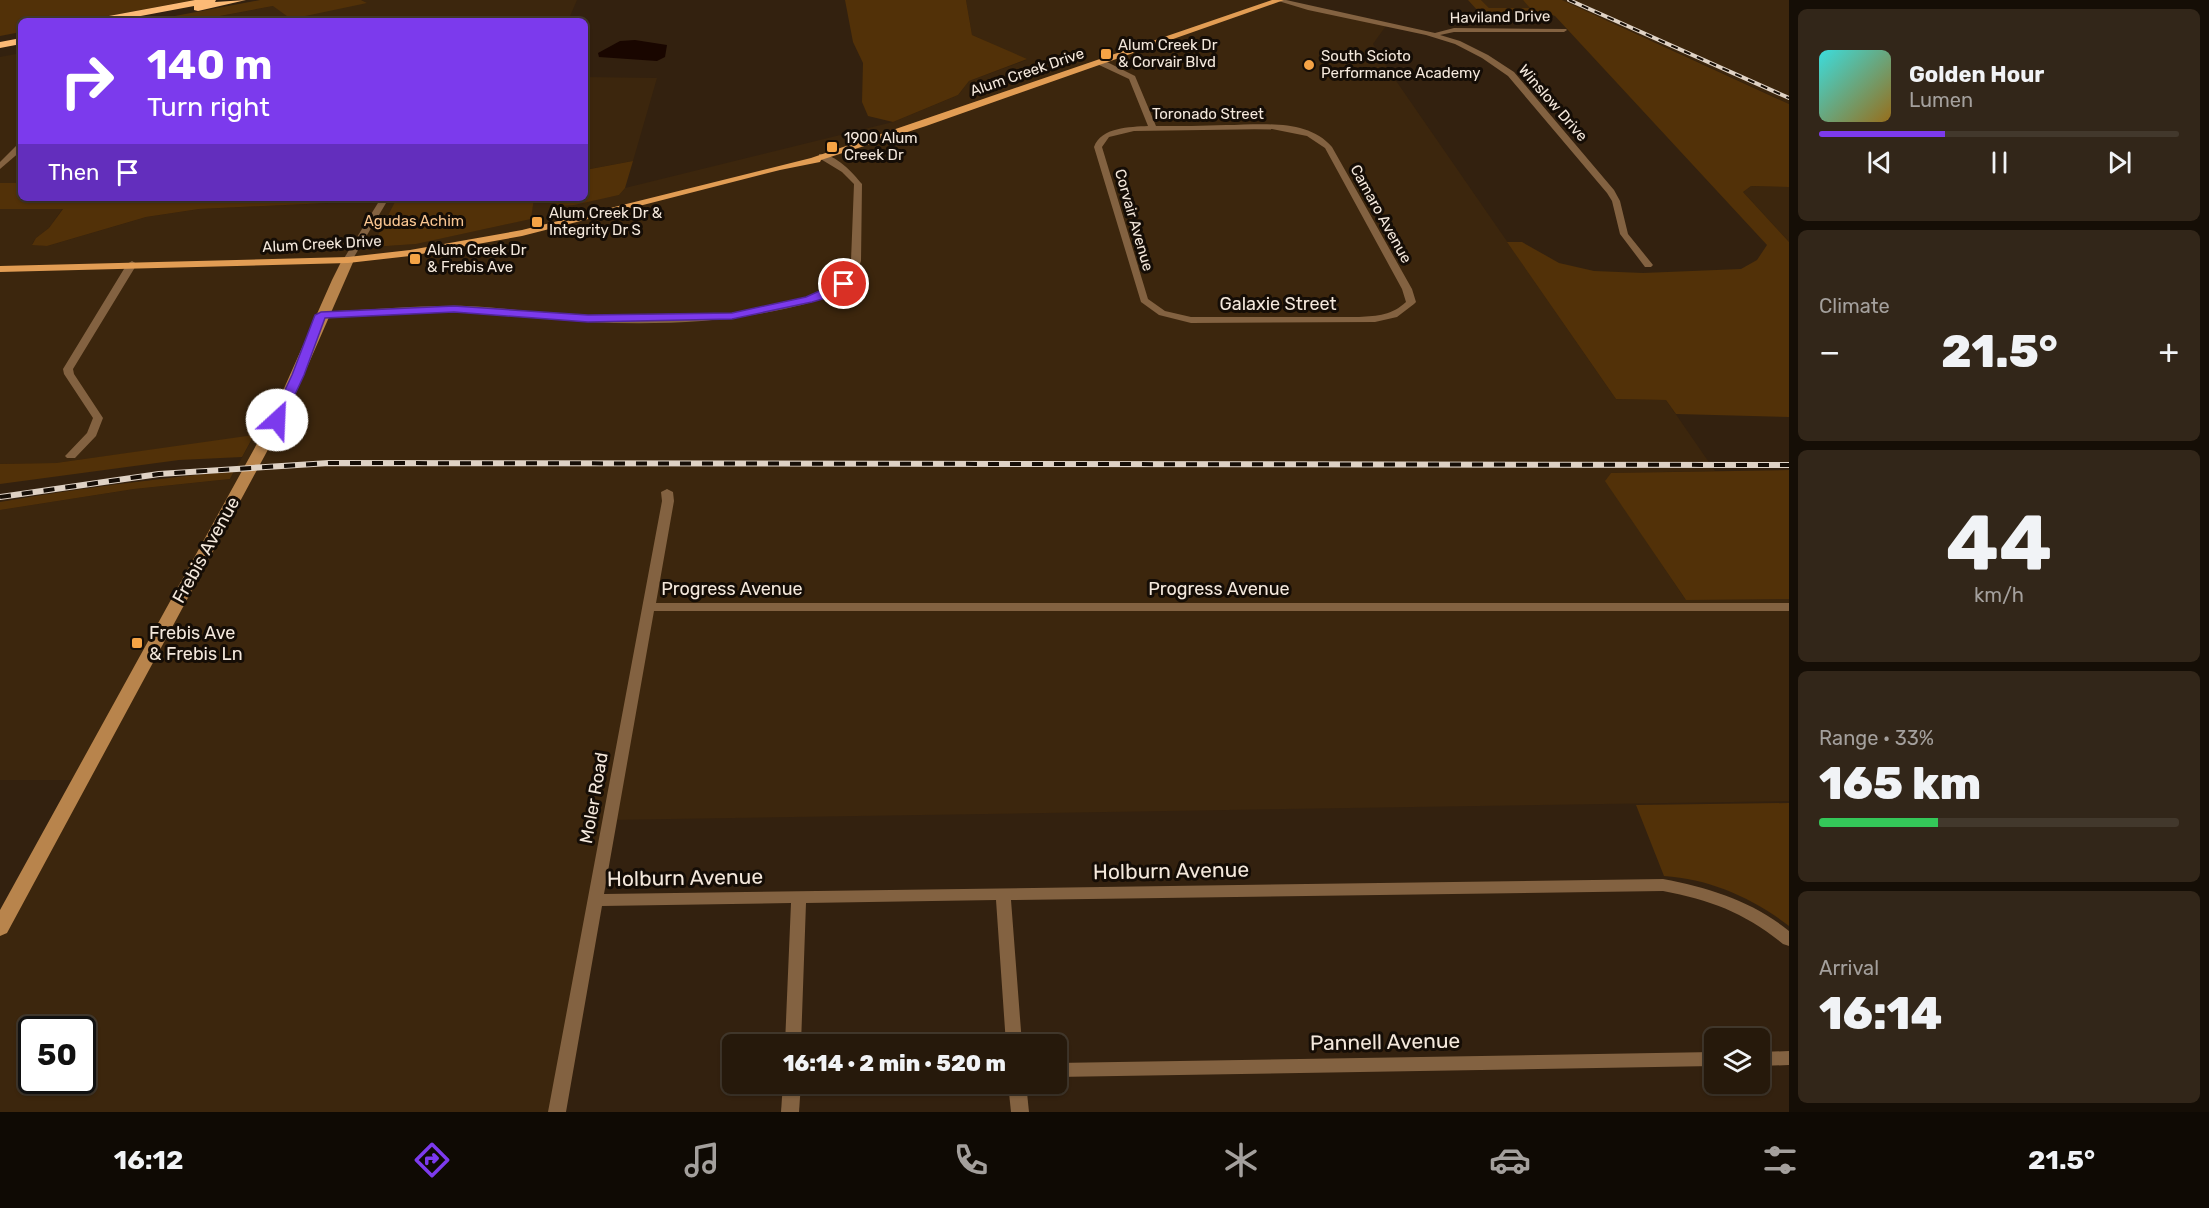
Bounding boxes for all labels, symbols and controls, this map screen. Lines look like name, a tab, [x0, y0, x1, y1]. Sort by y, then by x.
street label: Haviland Drive	[1450, 7, 1550, 27]
place label: Alum Creek Dr & Corvair Blvd	[1118, 36, 1218, 71]
text: 140 m	[147, 40, 273, 90]
icon: right	[48, 42, 126, 120]
street label: Alum Creek Drive	[968, 44, 1086, 100]
marker: Alum Creek Dr & Corvair Blvd	[1099, 47, 1113, 61]
place label: South Scioto Performance Academy	[1321, 47, 1480, 82]
marker: South Scioto Performance Academy	[1302, 58, 1316, 72]
street label: Winslow Drive	[1515, 61, 1591, 145]
text: Golden Hour	[1909, 61, 2044, 88]
text: Lumen	[1909, 88, 1973, 112]
text: Turn right	[147, 91, 270, 123]
street label: Toronado Street	[1152, 105, 1264, 123]
place label: 1900 Alum Creek Dr	[844, 129, 918, 164]
marker: 1900 Alum Creek Dr	[825, 140, 839, 154]
icon: previous	[1863, 146, 1896, 179]
icon: pause	[1983, 146, 2016, 179]
icon: next	[2103, 146, 2136, 179]
icon: arrive	[111, 156, 144, 189]
text: Then	[48, 159, 99, 186]
street label: Camaro Avenue	[1346, 162, 1416, 266]
street label: Corvair Avenue	[1111, 167, 1157, 273]
place label: Alum Creek Dr & Integrity Dr S	[549, 204, 663, 239]
park label: Agudas Achim	[364, 212, 464, 230]
marker: Alum Creek Dr & Integrity Dr S	[530, 215, 544, 229]
street label: Alum Creek Drive	[262, 232, 382, 256]
place label: Alum Creek Dr & Frebis Ave	[427, 241, 527, 276]
marker: Alum Creek Dr & Frebis Ave	[408, 252, 422, 266]
pin	[818, 258, 869, 309]
icon: arrive	[827, 267, 860, 300]
street label: Galaxie Street	[1219, 293, 1337, 315]
text: Climate	[1819, 294, 1890, 318]
text: 21.5°	[1941, 325, 2058, 378]
text: −	[1819, 332, 1840, 371]
text: +	[2158, 332, 2179, 371]
position arrow	[245, 388, 309, 452]
street label: Frebis Avenue	[168, 493, 244, 607]
text: 44	[1946, 497, 2052, 590]
street label: Progress Avenue	[661, 578, 803, 600]
street label: Progress Avenue	[1148, 578, 1290, 600]
text: km/h	[1974, 583, 2024, 607]
place label: Frebis Ave & Frebis Ln	[149, 622, 243, 665]
marker: Frebis Ave & Frebis Ln	[130, 636, 144, 650]
text: Range · 33%	[1819, 726, 1934, 750]
street label: Moler Road	[575, 751, 613, 845]
text: 165 km	[1819, 757, 1981, 810]
street label: Holburn Avenue	[1093, 857, 1249, 884]
street label: Holburn Avenue	[607, 864, 763, 891]
text: Arrival	[1819, 956, 1879, 980]
text: 16:14	[1819, 987, 1942, 1040]
speed limit sign: 50	[18, 1016, 96, 1094]
street label: Pannell Avenue	[1310, 1028, 1460, 1055]
map controls	[1704, 1028, 1770, 1094]
button: layers	[1704, 1028, 1770, 1094]
text: 16:14 · 2 min · 520 m	[783, 1050, 1006, 1077]
icon: directions	[411, 1139, 453, 1181]
icon: music	[681, 1139, 723, 1181]
icon: phone	[950, 1139, 992, 1181]
icon: climate	[1220, 1139, 1262, 1181]
icon: car	[1489, 1139, 1531, 1181]
icon: filters	[1759, 1139, 1801, 1181]
text: 16:12	[114, 1144, 184, 1176]
text: 21.5°	[2028, 1144, 2095, 1176]

